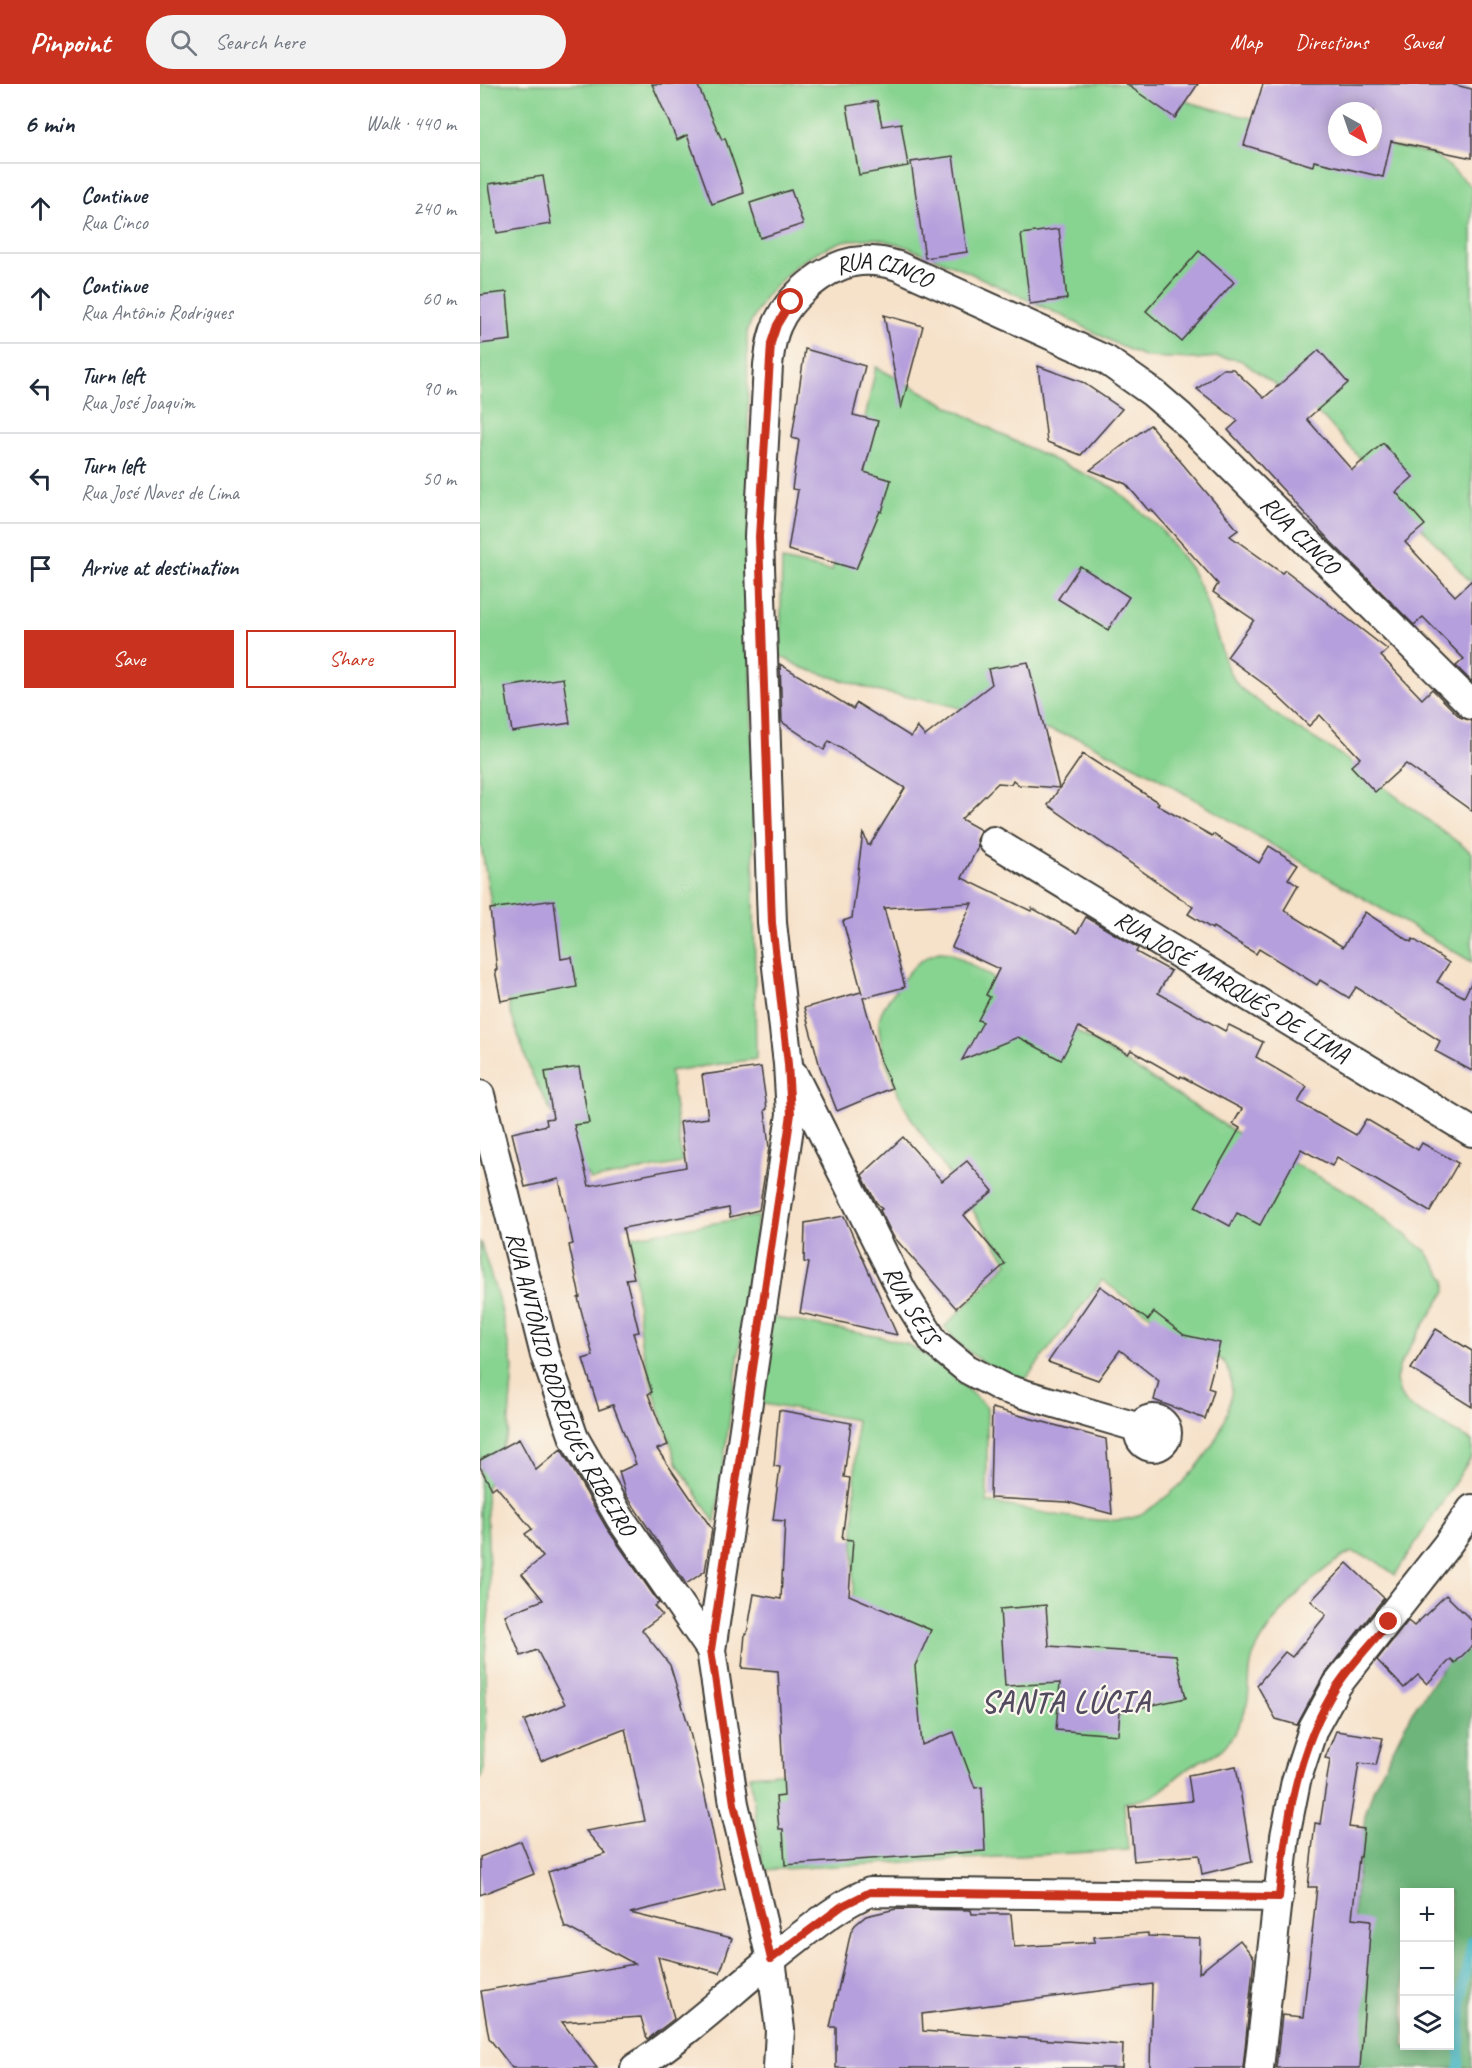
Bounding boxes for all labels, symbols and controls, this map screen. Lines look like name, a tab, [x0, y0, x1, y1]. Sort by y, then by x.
search box	[146, 15, 566, 69]
text: Pinpoint	[30, 25, 110, 60]
icon: search	[167, 26, 200, 59]
text: Search here	[215, 28, 305, 56]
text: Map	[1230, 29, 1262, 55]
text: Directions	[1295, 29, 1368, 55]
text: Saved	[1401, 29, 1442, 55]
north arrow	[1328, 102, 1382, 156]
text: 6 min	[24, 107, 74, 140]
text: Walk · 440 m	[366, 111, 456, 136]
text: Continue	[81, 182, 147, 210]
icon: ahead	[24, 192, 57, 225]
text: 240 m	[413, 196, 456, 221]
text: Rua Cinco	[81, 210, 148, 235]
street label: RUA CINCO	[831, 245, 940, 296]
text: Continue	[81, 272, 147, 300]
icon: ahead	[24, 282, 57, 315]
text: 60 m	[422, 286, 456, 311]
route start	[777, 288, 803, 314]
text: Rua Antônio Rodrigues	[81, 300, 233, 325]
text: Turn left	[81, 362, 145, 390]
icon: left	[24, 372, 57, 405]
text: 90 m	[422, 376, 456, 401]
text: Rua José Joaquim	[81, 390, 195, 415]
text: Turn left	[81, 452, 145, 480]
icon: left	[24, 462, 57, 495]
text: 50 m	[422, 466, 456, 491]
text: Rua José Naves de Lima	[81, 480, 239, 505]
street label: RUA CINCO	[1254, 489, 1348, 583]
icon: arrive	[24, 552, 57, 585]
text: Arrive at destination	[81, 554, 238, 582]
button: Save	[24, 630, 234, 688]
button: Share	[246, 630, 456, 688]
street label: RUA JOSÉ MARQUÊS DE LIMA	[1109, 904, 1356, 1070]
street label: RUA ANTÔNIO RODRIGUES RIBEIRO	[500, 1229, 644, 1544]
street label: RUA SEIS	[877, 1261, 949, 1353]
route end	[1375, 1608, 1401, 1634]
district label: SANTA LÚCIA	[981, 1683, 1152, 1721]
map controls	[1400, 1888, 1454, 2050]
button: +	[1400, 1888, 1454, 1942]
button: −	[1400, 1942, 1454, 1996]
button: layers	[1400, 1996, 1454, 2050]

